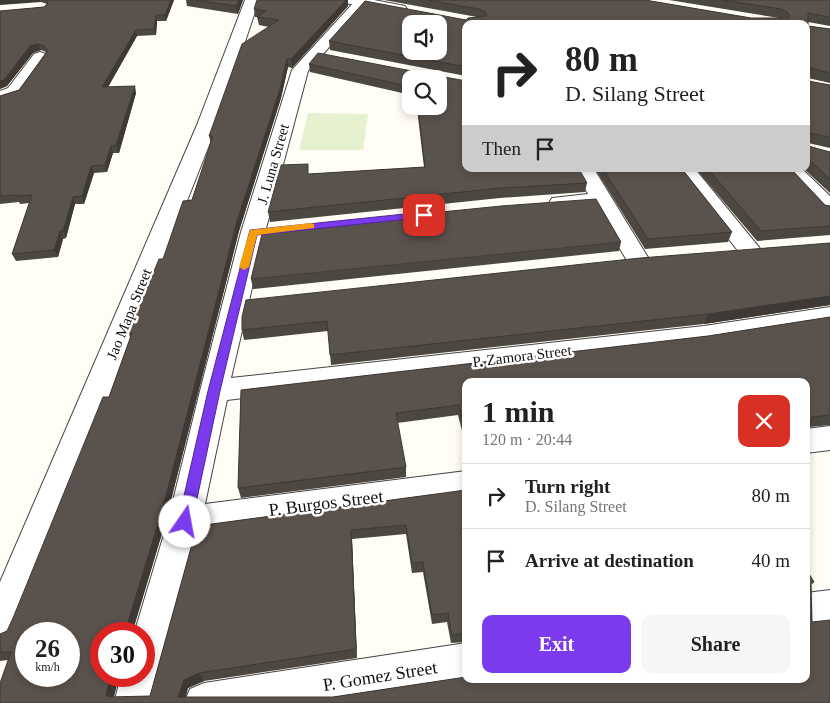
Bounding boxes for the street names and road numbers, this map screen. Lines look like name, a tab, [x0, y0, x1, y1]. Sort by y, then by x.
street label: J. Luna Street	[254, 121, 292, 206]
street label: Jao Mapa Street	[103, 265, 155, 362]
street label: P. Zamora Street	[472, 342, 573, 370]
street label: P. Burgos Street	[268, 486, 384, 520]
street label: P. Gomez Street	[321, 657, 439, 695]

